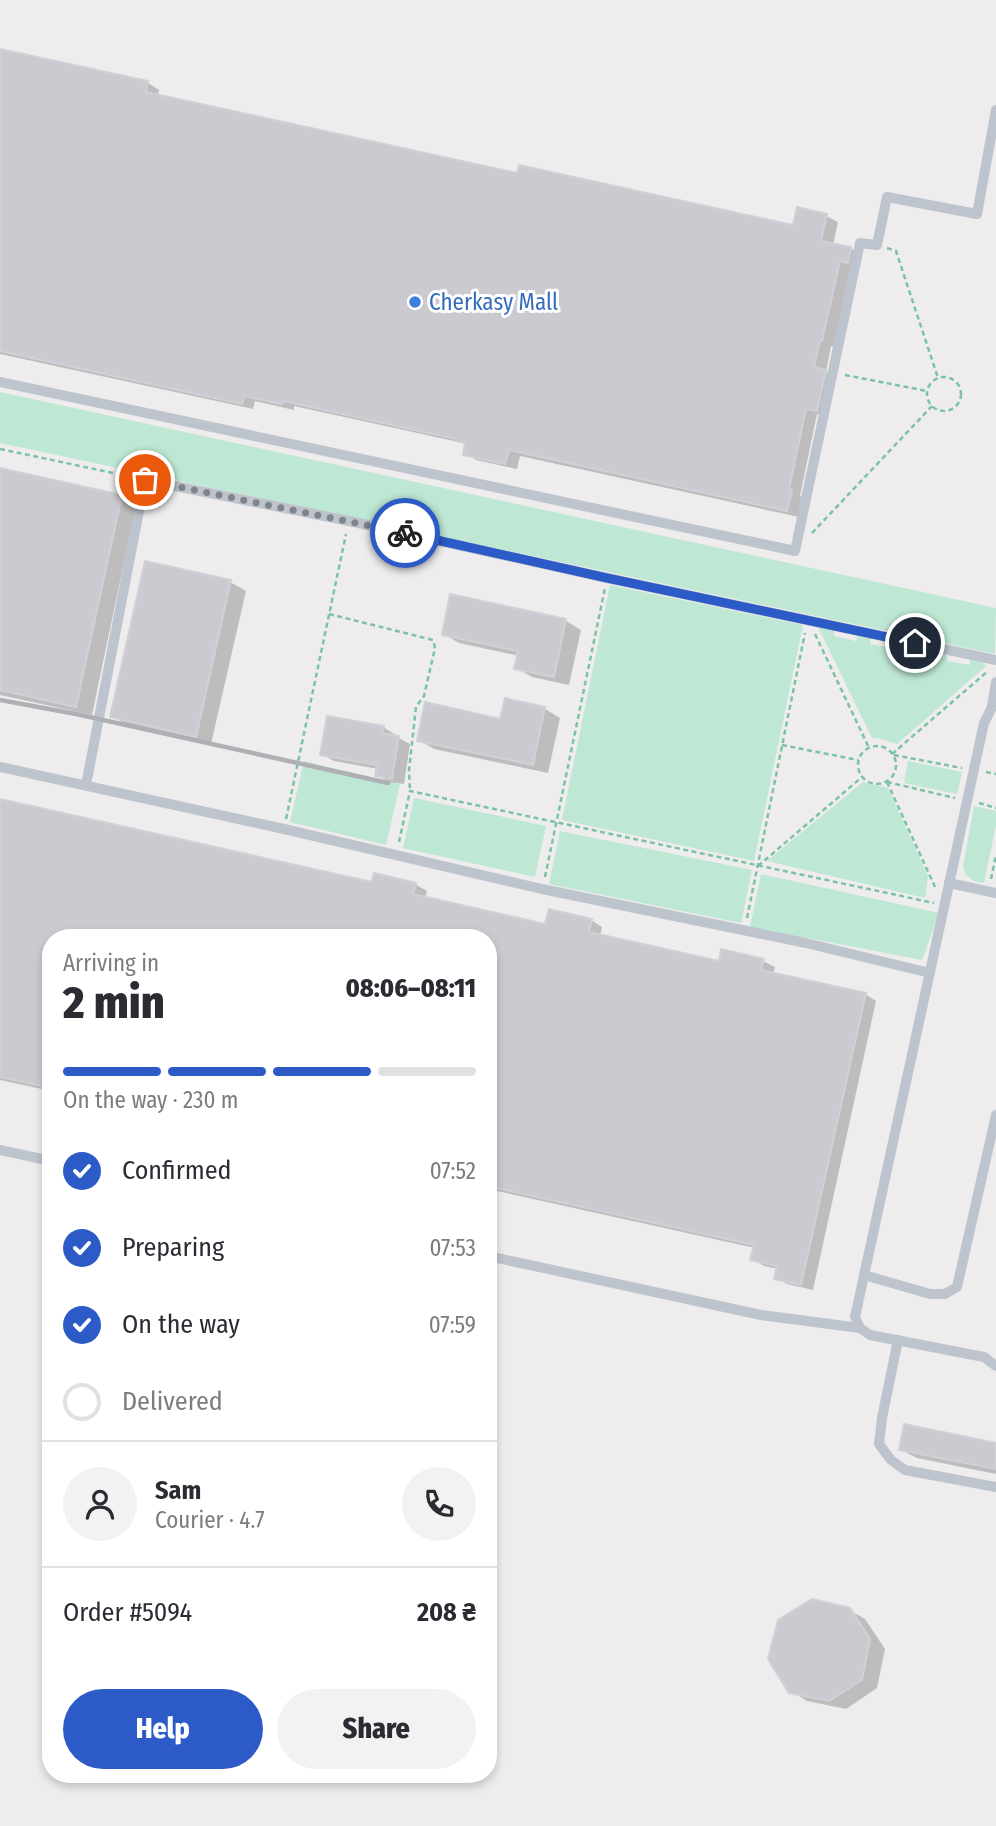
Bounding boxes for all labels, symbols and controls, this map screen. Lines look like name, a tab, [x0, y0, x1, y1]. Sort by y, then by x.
place label: Cherkasy Mall	[429, 288, 558, 316]
marker: Cherkasy Mall	[407, 294, 423, 310]
pin	[115, 450, 175, 510]
icon: bag	[126, 461, 164, 499]
courier	[370, 498, 440, 568]
icon: bike	[386, 514, 424, 552]
pin	[885, 613, 945, 673]
icon: home	[896, 624, 934, 662]
text: Arriving in	[63, 949, 159, 977]
text: 08:06–08:11	[345, 973, 476, 1004]
text: 2 min	[63, 975, 165, 1030]
text: On the way · 230 m	[63, 1086, 239, 1114]
icon: check	[63, 1152, 101, 1190]
text: Confirmed	[122, 1155, 232, 1186]
text: 07:52	[430, 1157, 476, 1185]
icon: check	[63, 1229, 101, 1267]
text: Preparing	[122, 1232, 224, 1263]
text: 07:53	[429, 1234, 476, 1262]
icon: check	[63, 1306, 101, 1344]
text: On the way	[122, 1309, 240, 1340]
text: 07:59	[429, 1311, 476, 1339]
text: Delivered	[122, 1386, 223, 1417]
button: person	[63, 1467, 137, 1541]
button: phone	[402, 1467, 476, 1541]
text: Sam	[155, 1475, 201, 1506]
text: Courier · 4.7	[155, 1506, 265, 1534]
text: Order #5094	[63, 1597, 192, 1628]
text: 208 ₴	[417, 1597, 476, 1628]
button: Help	[63, 1689, 263, 1769]
button: Share	[277, 1689, 476, 1769]

